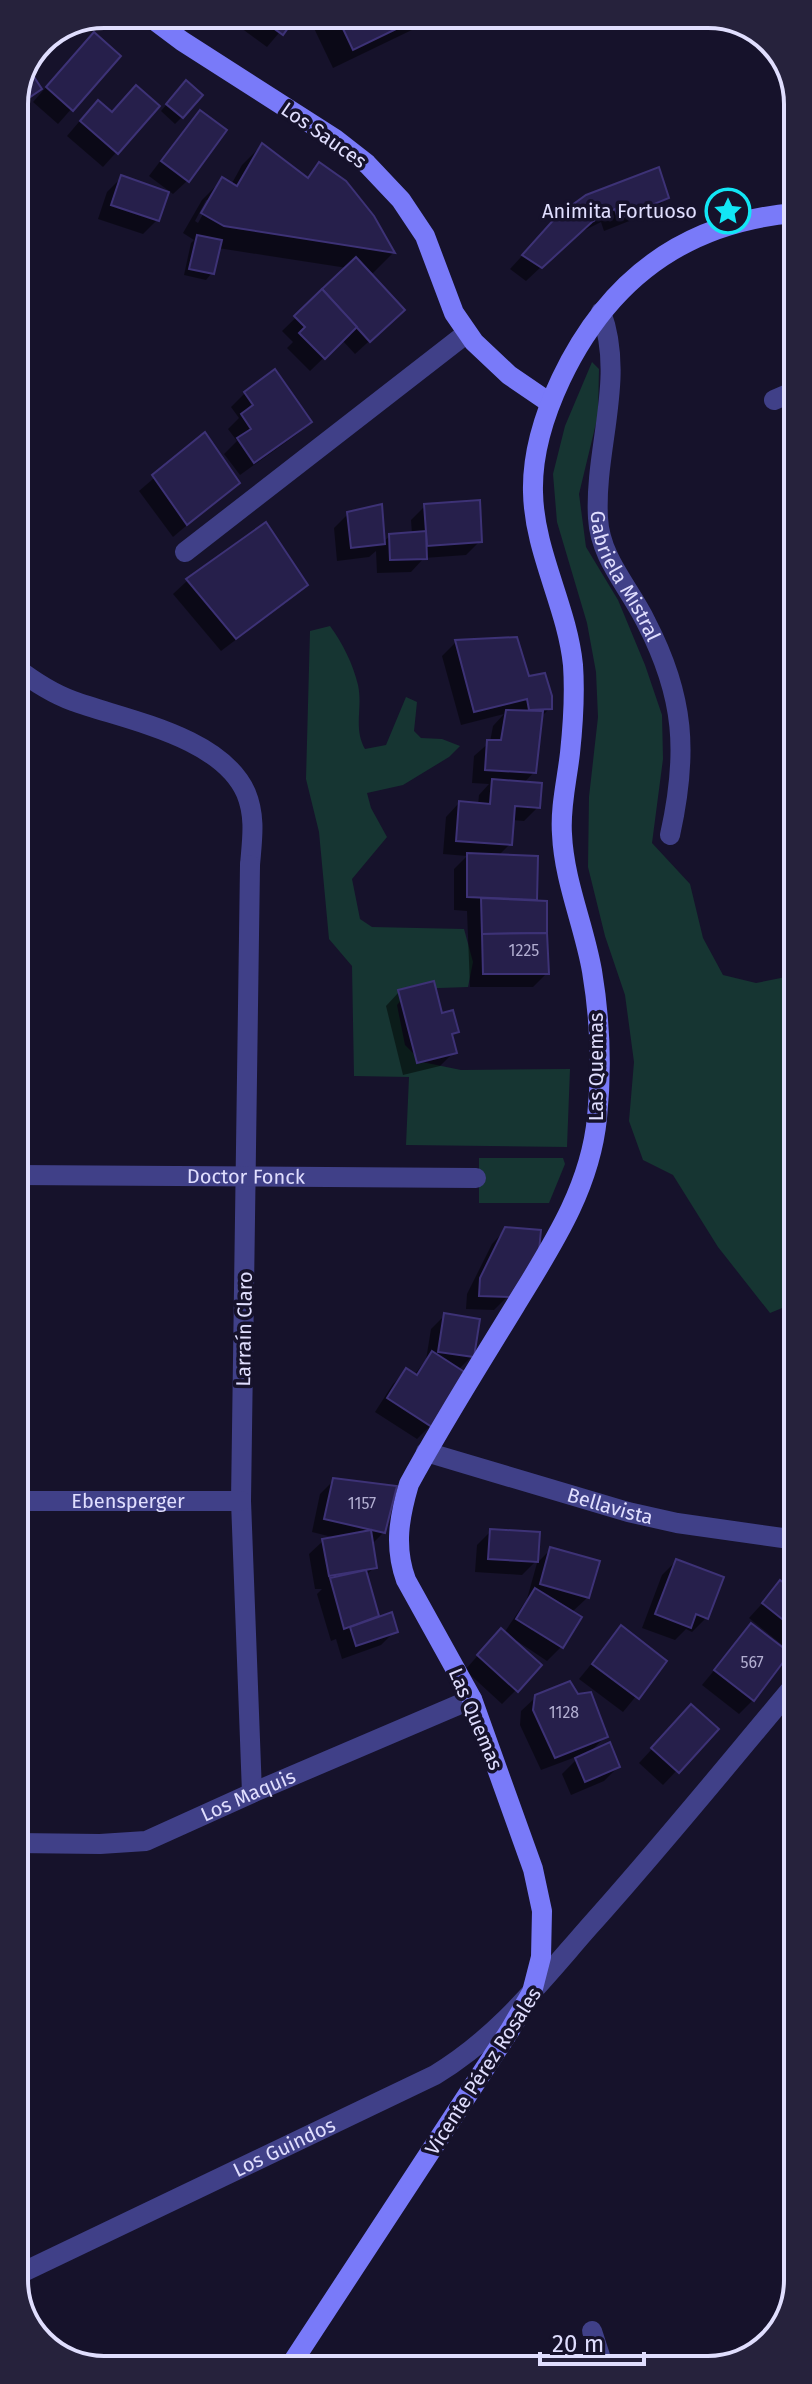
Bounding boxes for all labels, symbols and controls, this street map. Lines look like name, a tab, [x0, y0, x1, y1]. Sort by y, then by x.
street label: Los Sauces	[277, 97, 371, 173]
place icon: Animita Fortuoso	[704, 187, 752, 235]
place label: Animita Fortuoso	[542, 199, 697, 223]
street label: Gabriela Mistral	[586, 510, 666, 645]
house number: 1225	[509, 941, 539, 960]
street label: Las Quemas	[584, 1013, 608, 1121]
street label: Doctor Fonck	[187, 1164, 306, 1189]
street label: Larraín Claro	[231, 1271, 257, 1387]
street label: Bellavista	[564, 1483, 655, 1529]
street label: Ebensperger	[71, 1489, 185, 1513]
house number: 1157	[348, 1494, 376, 1513]
house number: 567	[740, 1653, 764, 1672]
street label: Las Quemas	[444, 1664, 508, 1774]
house number: 1128	[549, 1703, 579, 1722]
street label: Los Maquis	[197, 1764, 299, 1827]
street label: Vicente Pérez Rosales	[420, 1983, 546, 2159]
street label: Los Guindos	[229, 2113, 339, 2182]
scale bar	[540, 2316, 644, 2366]
text: 20 m	[552, 2330, 604, 2358]

